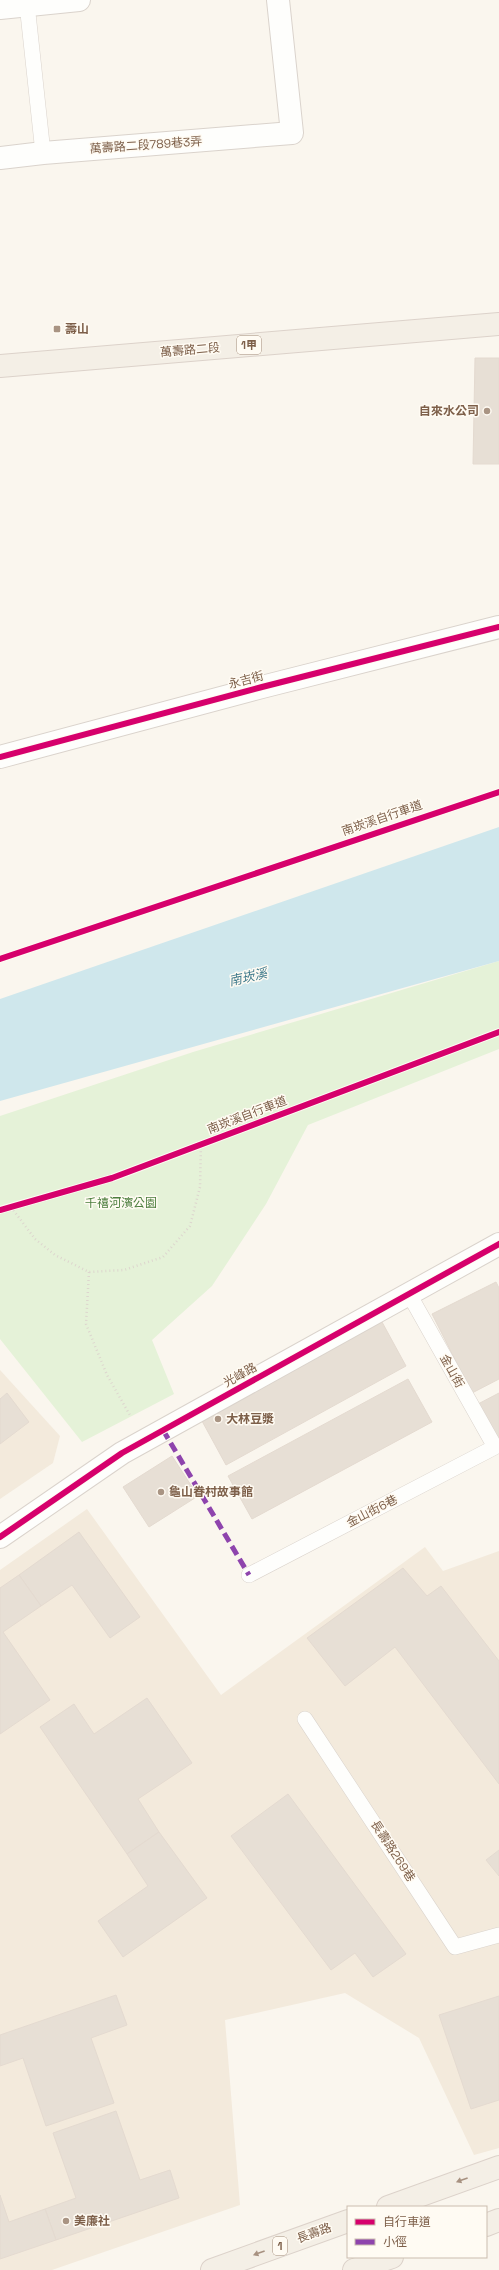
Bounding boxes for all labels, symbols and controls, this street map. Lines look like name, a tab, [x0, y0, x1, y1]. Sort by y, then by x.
street label: 萬壽路二段789巷3弄	[89, 133, 203, 157]
place label: 壽山	[65, 321, 89, 337]
marker: 壽山	[52, 324, 62, 334]
road number: 1甲	[237, 336, 261, 354]
street label: 萬壽路二段	[159, 339, 221, 361]
place label: 自來水公司	[419, 403, 479, 419]
marker: 自來水公司	[482, 406, 492, 416]
street label: 永吉街	[227, 668, 265, 692]
street label: 南崁溪自行車道	[340, 797, 424, 839]
water label: 南崁溪	[227, 964, 271, 990]
street label: 南崁溪自行車道	[205, 1092, 289, 1138]
park label: 千禧河濱公園	[85, 1195, 157, 1211]
street label: 金山街	[436, 1351, 468, 1391]
street label: 光峰路	[220, 1359, 260, 1391]
place label: 大林豆漿	[226, 1411, 274, 1427]
marker: 大林豆漿	[213, 1414, 223, 1424]
place label: 龜山眷村故事館	[169, 1484, 253, 1500]
marker: 龜山眷村故事館	[156, 1487, 166, 1497]
street label: 金山街6巷	[344, 1491, 400, 1531]
street label: 長壽路269巷	[367, 1817, 419, 1885]
one-way arrow	[456, 2178, 468, 2184]
legend	[347, 2206, 487, 2258]
place label: 美廉社	[74, 2213, 110, 2229]
text: 自行車道	[383, 2214, 431, 2230]
marker: 美廉社	[61, 2216, 71, 2226]
street label: 長壽路	[294, 2219, 334, 2247]
text: 小徑	[383, 2234, 407, 2250]
road number: 1	[273, 2237, 287, 2255]
one-way arrow	[252, 2251, 264, 2257]

